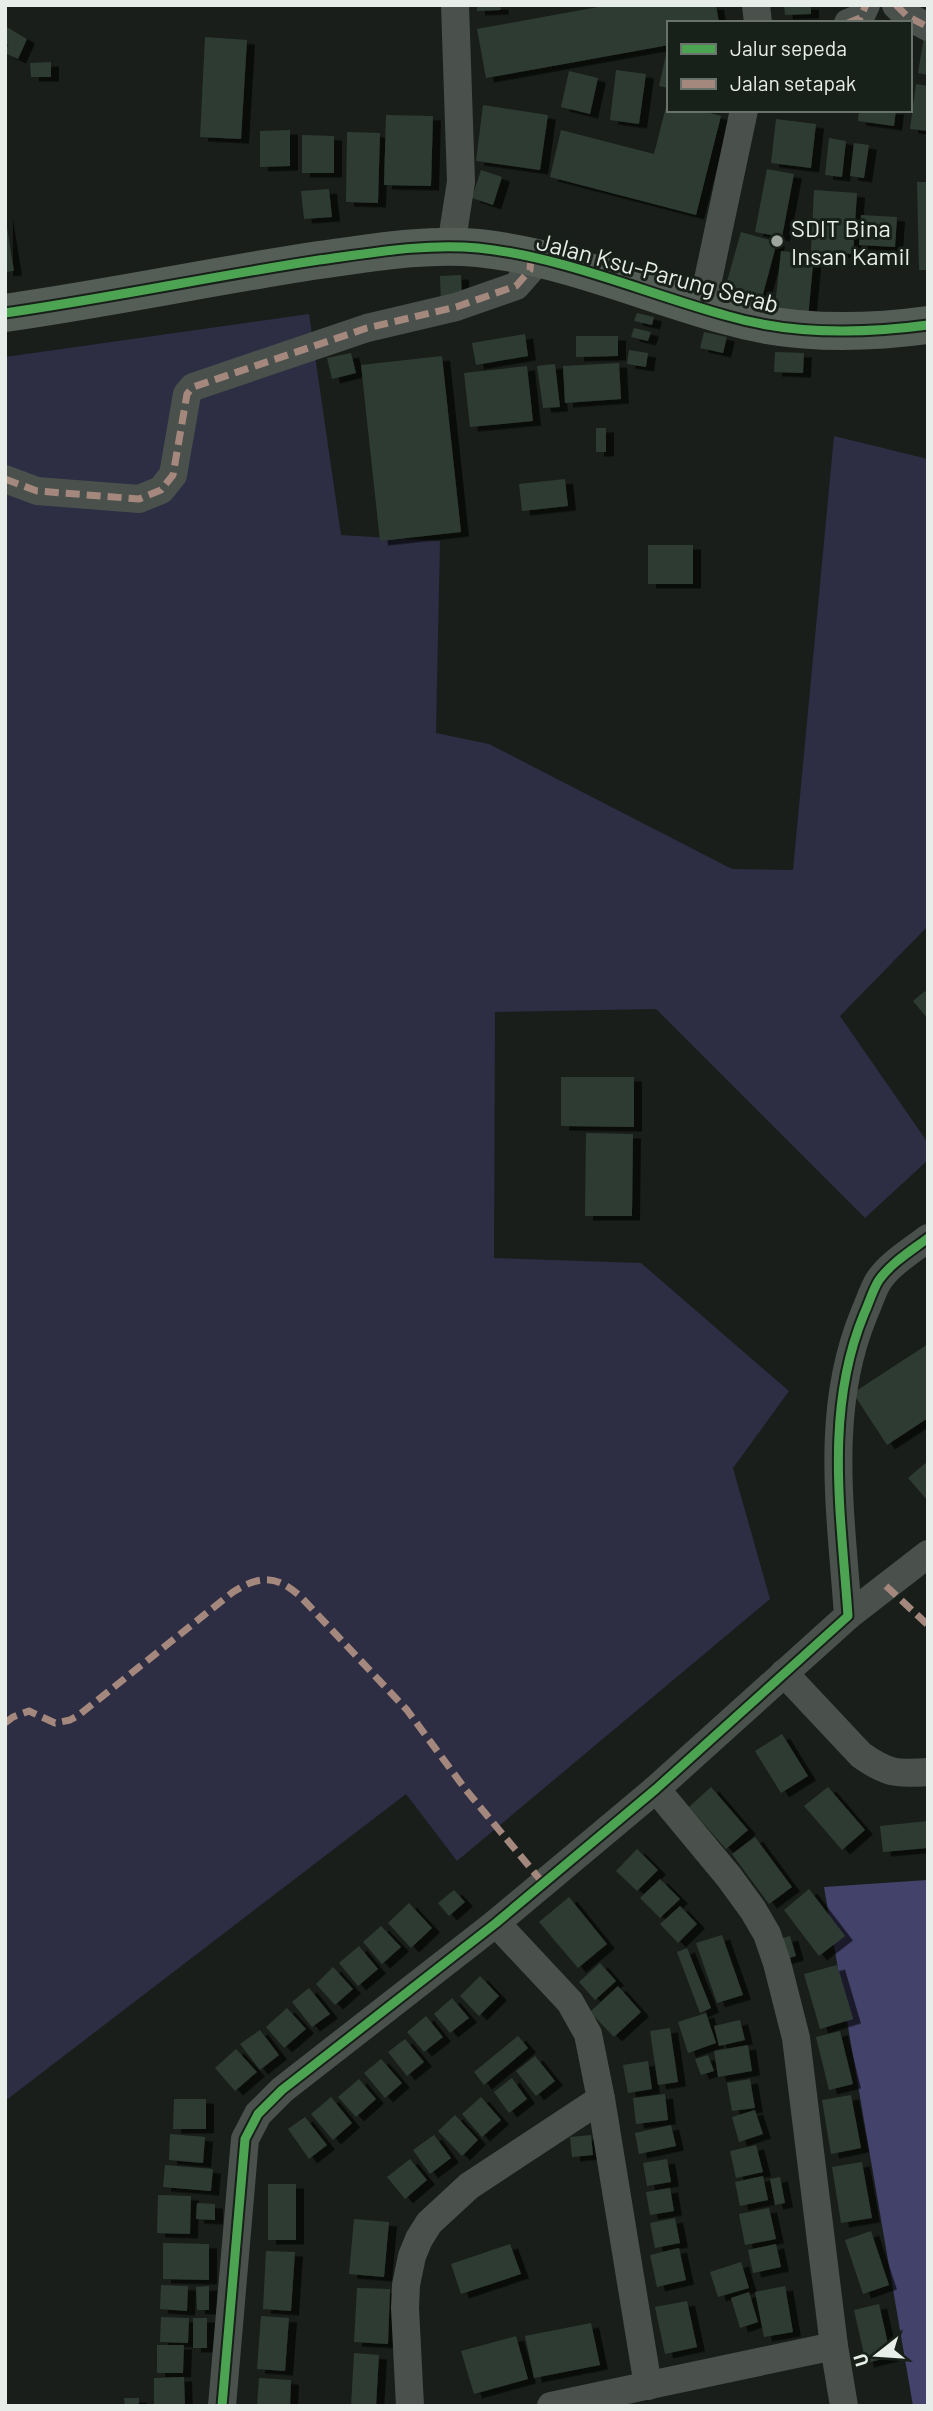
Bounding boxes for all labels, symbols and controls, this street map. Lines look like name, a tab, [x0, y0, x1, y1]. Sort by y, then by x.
legend	[667, 21, 912, 112]
text: Jalur sepeda	[730, 35, 847, 60]
text: Jalan setapak	[730, 70, 856, 95]
place label: SDIT Bina Insan Kamil	[791, 213, 910, 270]
street label: Jalan Ksu-Parung Serab	[534, 226, 782, 318]
marker: SDIT Bina Insan Kamil	[769, 233, 785, 249]
north arrow	[842, 2320, 912, 2390]
text: U	[848, 2351, 873, 2369]

